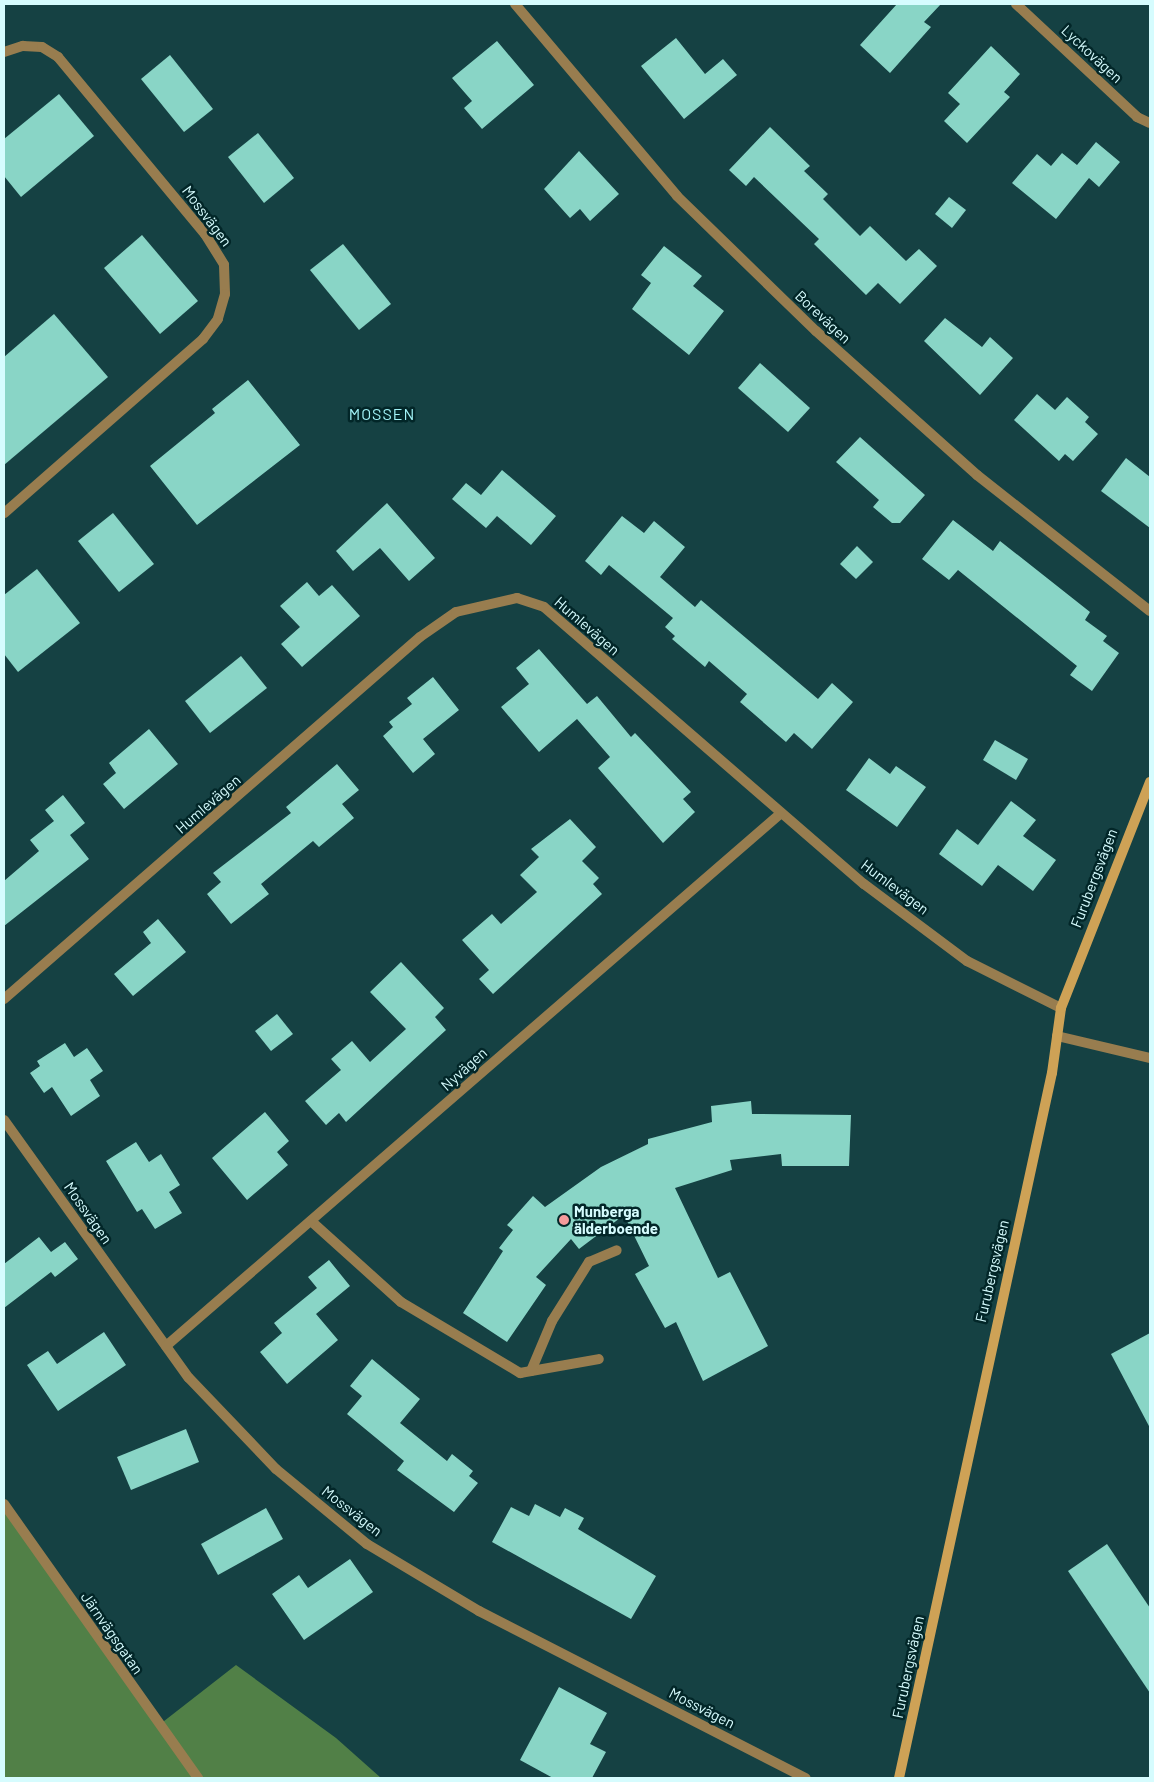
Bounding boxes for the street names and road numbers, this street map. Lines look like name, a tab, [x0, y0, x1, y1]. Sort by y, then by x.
street label: Lyckovägen	[1058, 21, 1126, 87]
street label: Mossvägen	[178, 182, 236, 250]
street label: Borevägen	[791, 287, 855, 347]
street label: Humlevägen	[551, 593, 623, 659]
street label: Humlevägen	[172, 771, 244, 837]
street label: Furubergsvägen	[1067, 826, 1121, 930]
street label: Humlevägen	[858, 856, 932, 918]
street label: Nyvägen	[437, 1044, 491, 1094]
street label: Mossvägen	[60, 1179, 116, 1247]
street label: Furubergsvägen	[971, 1218, 1013, 1324]
street label: Mossvägen	[318, 1482, 386, 1540]
street label: Järnvägsgatan	[77, 1588, 147, 1678]
street label: Furubergsvägen	[888, 1614, 928, 1720]
street label: Mossvägen	[666, 1684, 738, 1732]

